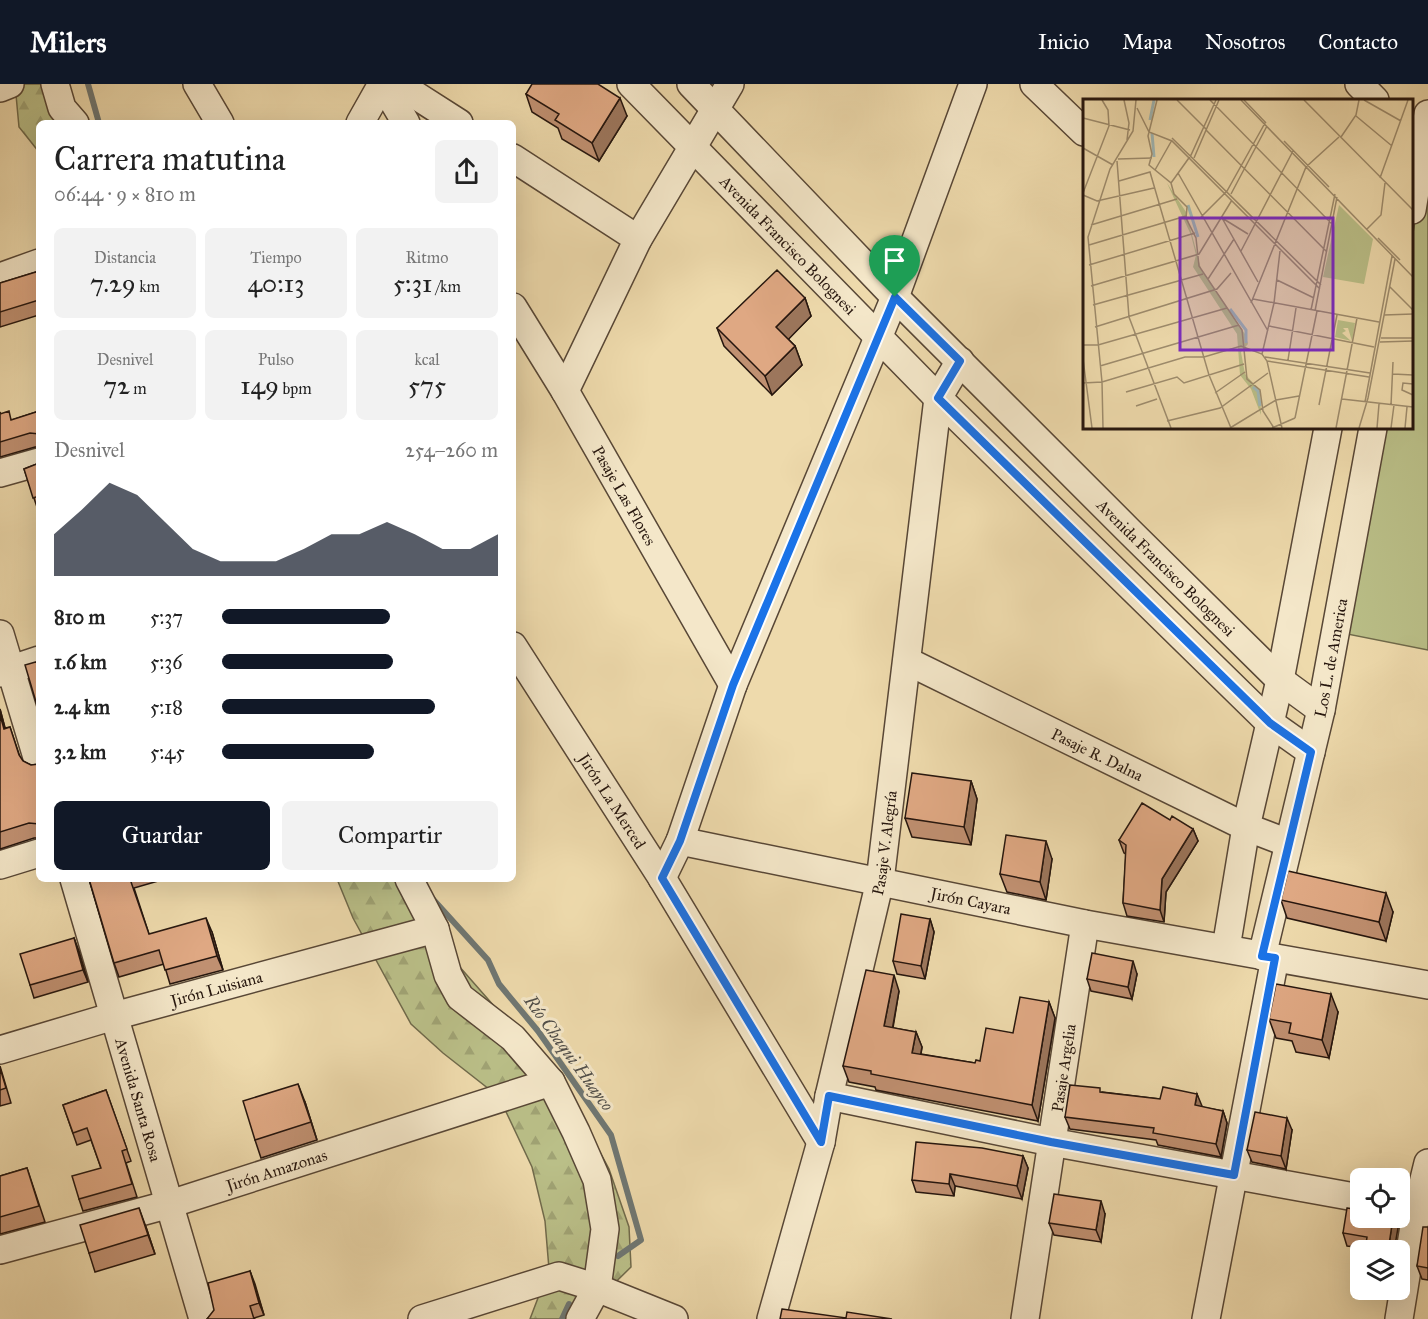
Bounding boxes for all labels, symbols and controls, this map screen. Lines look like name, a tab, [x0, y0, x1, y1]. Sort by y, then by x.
text: Milers	[30, 25, 106, 60]
text: Inicio	[1038, 29, 1089, 55]
text: Mapa	[1122, 29, 1172, 55]
text: Nosotros	[1205, 29, 1285, 55]
text: Contacto	[1318, 29, 1398, 55]
inset map	[1083, 99, 1413, 429]
text: Carrera matutina	[54, 139, 286, 179]
button: share	[435, 140, 498, 203]
street label: Avenida Francisco Bolognesi	[715, 171, 860, 319]
text: 06:44 · 9 × 810 m	[54, 182, 196, 206]
pin	[869, 235, 920, 297]
icon: arrive	[878, 244, 911, 277]
text: Distancia	[94, 248, 156, 267]
text: Tiempo	[250, 248, 302, 267]
text: Ritmo	[406, 248, 448, 267]
text: 7.29	[90, 267, 136, 299]
text: 40:13	[248, 267, 304, 299]
text: 5:31	[393, 267, 432, 299]
text: km	[136, 277, 160, 296]
text: /km	[432, 277, 461, 296]
text: Desnivel	[97, 350, 153, 369]
text: Pulso	[258, 350, 294, 369]
text: kcal	[414, 350, 440, 369]
text: 72	[103, 369, 130, 401]
text: 149	[240, 369, 279, 401]
text: 575	[408, 369, 446, 401]
text: m	[130, 379, 147, 398]
text: bpm	[279, 379, 312, 398]
text: Desnivel	[54, 438, 125, 462]
text: 254–260 m	[405, 438, 498, 462]
street label: Pasaje Las Flores	[588, 443, 660, 549]
street label: Avenida Francisco Bolognesi	[1092, 495, 1239, 641]
street label: Los L. de America	[1311, 597, 1351, 719]
text: 810 m	[54, 605, 105, 629]
text: 5:37	[150, 605, 183, 629]
text: 1.6 km	[54, 650, 107, 674]
text: 5:36	[150, 650, 183, 674]
text: 2.4 km	[54, 695, 110, 719]
text: 5:18	[150, 695, 183, 719]
street label: Pasaje R. Dalna	[1048, 724, 1146, 785]
text: 3.2 km	[54, 740, 106, 764]
text: 5:45	[150, 740, 185, 764]
street label: Jirón La Merced	[572, 748, 650, 852]
street label: Pasaje V. Alegría	[868, 789, 901, 897]
button: Guardar	[54, 801, 270, 870]
button: Compartir	[282, 801, 498, 870]
street label: Jirón Cayara	[927, 883, 1013, 919]
street label: Jirón Luisiana	[167, 967, 265, 1012]
water label: Río Chaqui Huayco	[519, 990, 619, 1115]
street label: Pasaje Argelia	[1048, 1022, 1080, 1113]
street label: Avenida Santa Rosa	[111, 1035, 165, 1164]
street label: Jirón Amazonas	[222, 1145, 330, 1197]
map controls	[1350, 1168, 1410, 1300]
button: locate	[1350, 1168, 1410, 1228]
button: layers	[1350, 1240, 1410, 1300]

